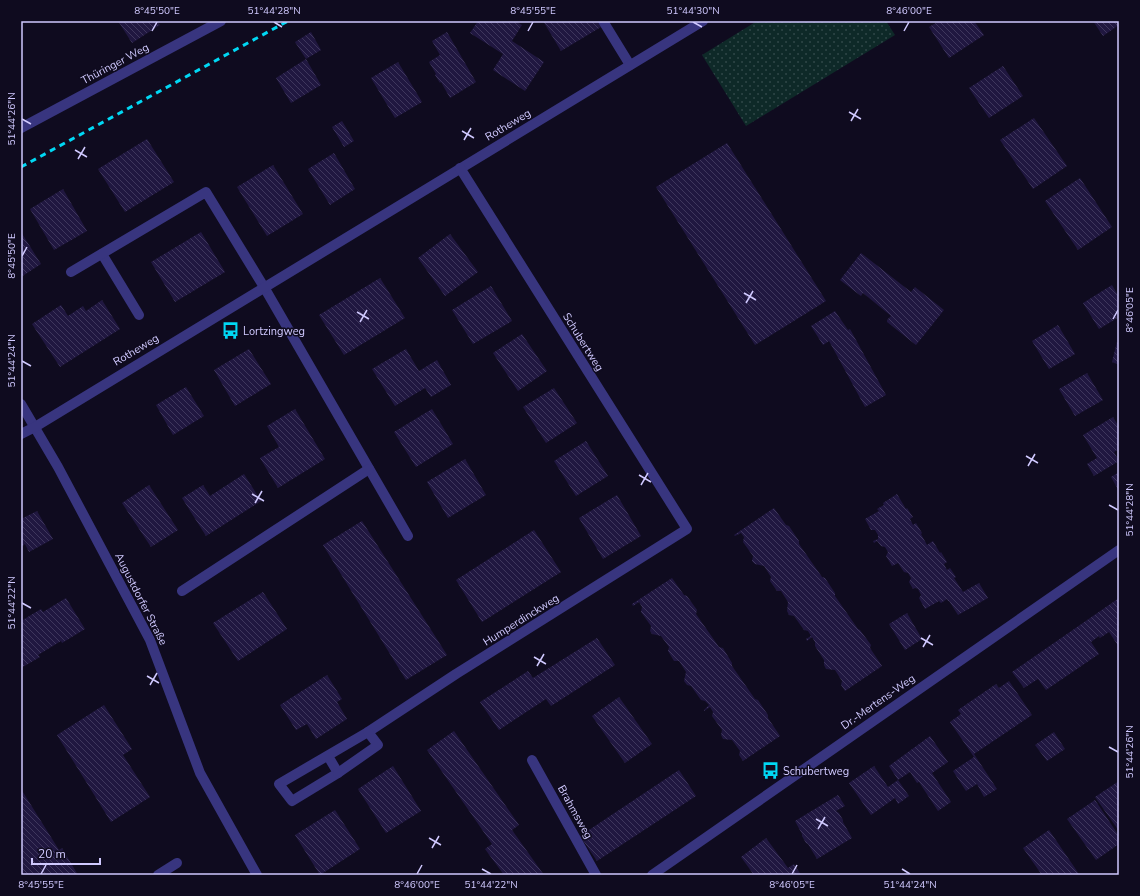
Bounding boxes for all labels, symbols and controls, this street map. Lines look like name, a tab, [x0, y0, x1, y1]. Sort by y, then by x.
text: 8°45'50"E	[134, 4, 180, 18]
text: 51°44'28"N	[247, 4, 301, 18]
text: 8°45'55"E	[510, 4, 556, 18]
text: 51°44'30"N	[666, 4, 720, 18]
text: 8°46'00"E	[886, 4, 932, 18]
street label: Thüringer Weg	[79, 40, 151, 88]
text: 51°44'26"N	[5, 92, 19, 146]
street label: Rotheweg	[482, 106, 534, 144]
text: 8°45'50"E	[5, 233, 19, 279]
text: 8°46'05"E	[1123, 287, 1137, 333]
street label: Schubertweg	[559, 310, 607, 374]
bus stop icon: Lortzingweg	[220, 321, 240, 341]
place label: Lortzingweg	[243, 324, 305, 339]
street label: Rotheweg	[110, 331, 162, 369]
text: 51°44'24"N	[5, 334, 19, 388]
text: 51°44'28"N	[1123, 483, 1137, 537]
street label: Augustdorfer Straße	[111, 550, 171, 648]
text: 51°44'22"N	[5, 576, 19, 630]
street label: Humperdinckweg	[480, 591, 562, 649]
street label: Dr.-Mertens-Weg	[838, 671, 918, 733]
text: 51°44'26"N	[1123, 725, 1137, 779]
bus stop icon: Schubertweg	[760, 761, 780, 781]
place label: Schubertweg	[783, 764, 849, 779]
street label: Brahmsweg	[554, 782, 596, 842]
scale bar	[32, 840, 100, 866]
text: 20 m	[38, 846, 66, 862]
text: 8°45'55"E	[18, 878, 64, 892]
text: 8°46'00"E	[394, 878, 440, 892]
text: 51°44'22"N	[464, 878, 518, 892]
text: 8°46'05"E	[769, 878, 815, 892]
text: 51°44'24"N	[883, 878, 937, 892]

